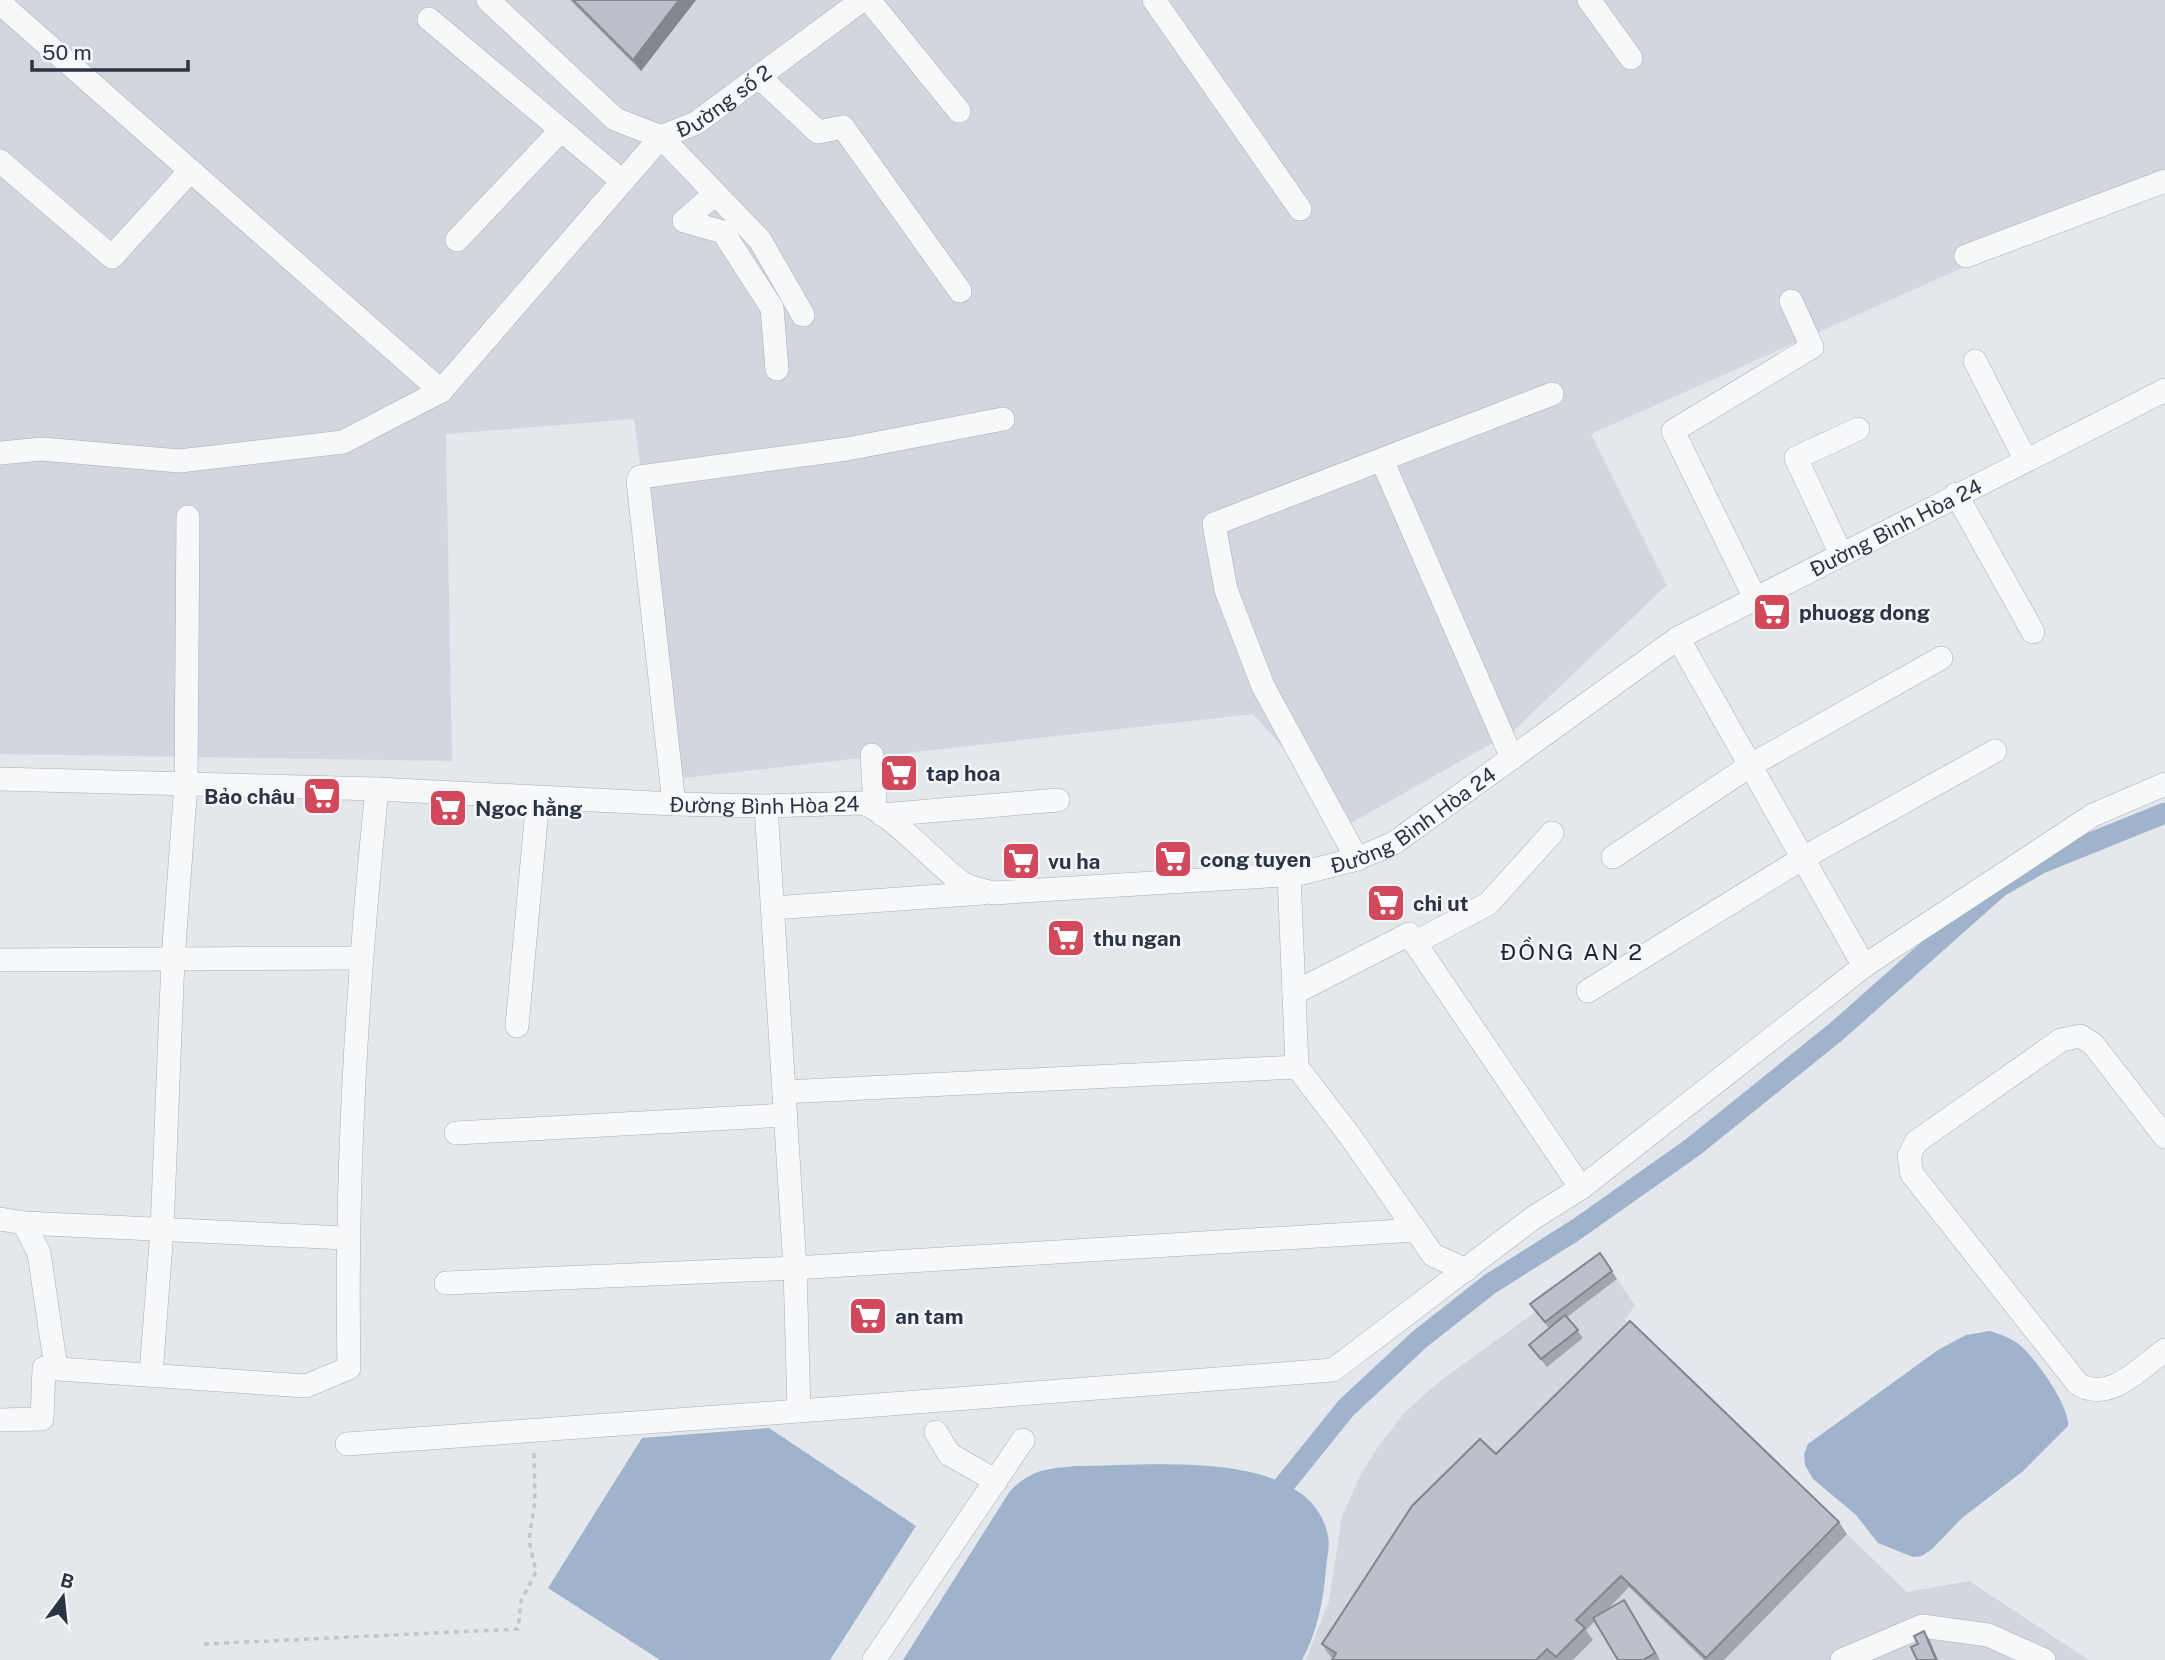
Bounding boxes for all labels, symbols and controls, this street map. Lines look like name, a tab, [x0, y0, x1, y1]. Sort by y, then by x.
scale bar	[32, 28, 187, 72]
text: 50 m	[42, 40, 92, 65]
street label: Đường số 2	[672, 59, 776, 142]
street label: Đường Bình Hòa 24	[1805, 473, 1986, 581]
supermarket icon: phuogg dong	[1751, 591, 1793, 633]
place label: phuogg dong	[1799, 600, 1930, 625]
supermarket icon: tap hoa	[878, 752, 920, 794]
place label: tap hoa	[926, 761, 1000, 786]
street label: Đường Bình Hòa 24	[1328, 761, 1501, 878]
supermarket icon: Bảo châu	[301, 775, 343, 817]
place label: Bảo châu	[204, 784, 295, 809]
supermarket icon: Ngoc hằng	[427, 787, 469, 829]
street label: Đường Bình Hòa 24	[669, 791, 860, 819]
place label: Ngoc hằng	[475, 796, 582, 821]
supermarket icon: cong tuyen	[1152, 838, 1194, 880]
supermarket icon: vu ha	[1000, 840, 1042, 882]
place label: cong tuyen	[1200, 847, 1311, 872]
place label: vu ha	[1048, 849, 1100, 874]
supermarket icon: chi ut	[1365, 882, 1407, 924]
place label: chi ut	[1413, 891, 1468, 916]
supermarket icon: thu ngan	[1045, 917, 1087, 959]
place label: thu ngan	[1093, 926, 1181, 951]
district label: ĐỒNG AN 2	[1500, 936, 1644, 965]
supermarket icon: an tam	[847, 1295, 889, 1337]
place label: an tam	[895, 1304, 964, 1329]
north arrow	[28, 1562, 98, 1632]
text: B	[58, 1568, 77, 1593]

